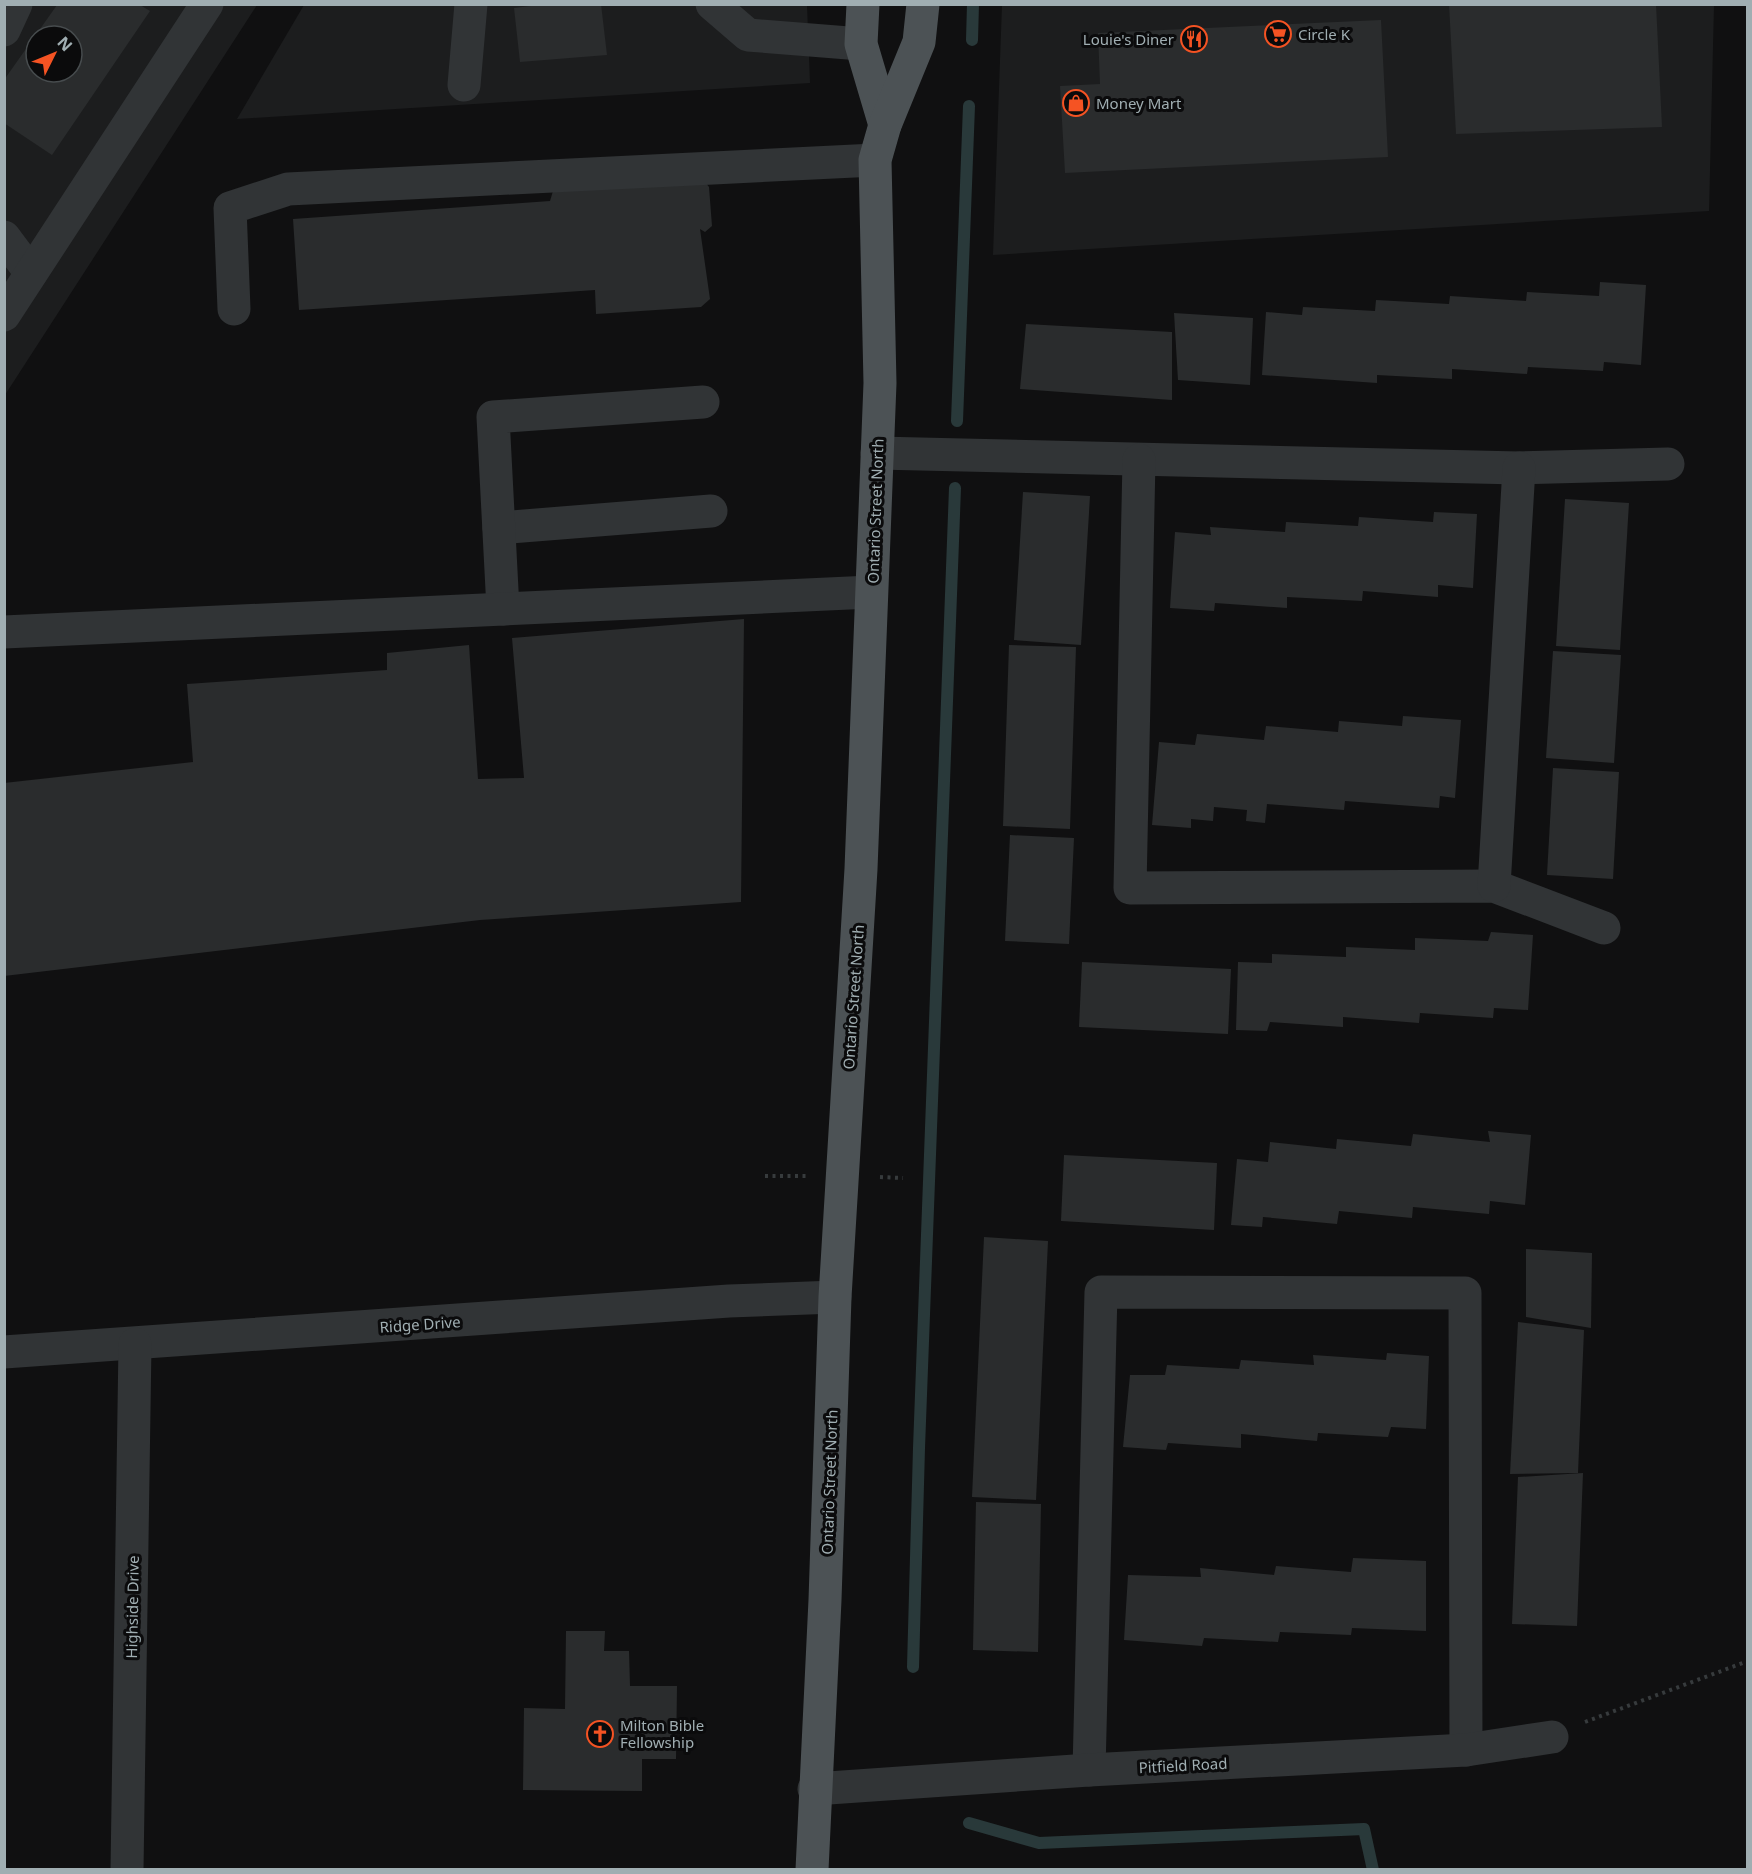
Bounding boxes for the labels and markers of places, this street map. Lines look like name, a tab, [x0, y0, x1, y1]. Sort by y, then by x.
supermarket icon: Circle K	[1263, 19, 1293, 49]
restaurant icon: Louie's Diner	[1179, 24, 1209, 54]
place label: Circle K	[1298, 24, 1351, 44]
place label: Louie's Diner	[1083, 29, 1174, 49]
shop icon: Money Mart	[1061, 88, 1091, 118]
place label: Money Mart	[1096, 93, 1182, 113]
place label: Milton Bible Fellowship	[620, 1715, 704, 1752]
church icon: Milton Bible Fellowship	[585, 1719, 615, 1749]

